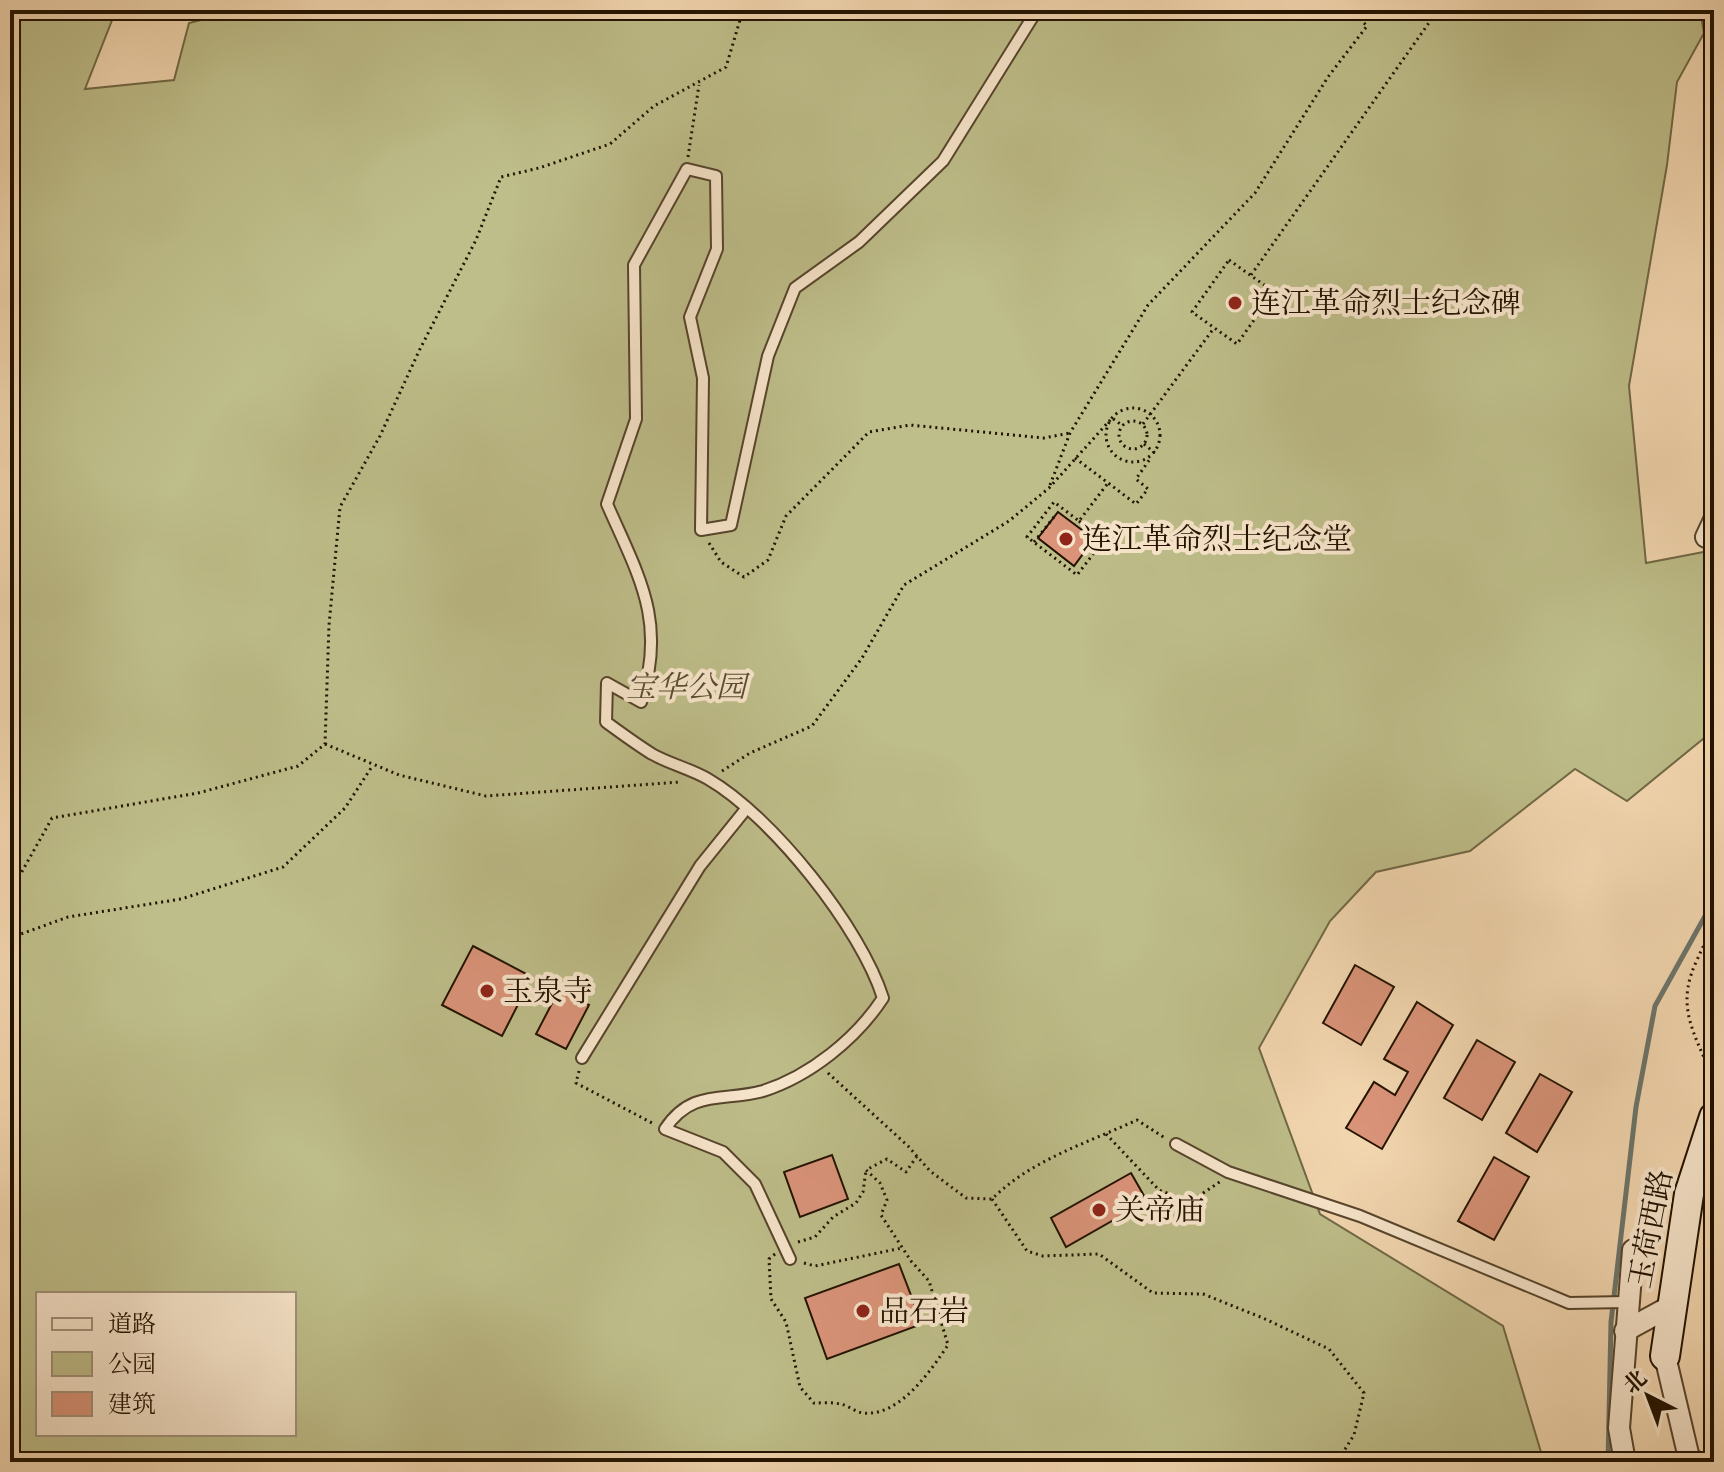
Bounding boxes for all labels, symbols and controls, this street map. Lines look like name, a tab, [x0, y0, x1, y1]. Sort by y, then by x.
place label: 连江革命烈士纪念碑	[1251, 286, 1521, 321]
marker: 连江革命烈士纪念碑	[1226, 294, 1244, 312]
place label: 连江革命烈士纪念堂	[1082, 522, 1352, 557]
marker: 连江革命烈士纪念堂	[1057, 530, 1075, 548]
park label: 宝华公园	[626, 670, 750, 705]
place label: 玉泉寺	[503, 974, 593, 1009]
marker: 玉泉寺	[478, 982, 496, 1000]
street label: 玉荷西路	[1622, 1167, 1680, 1291]
place label: 关帝庙	[1115, 1193, 1205, 1228]
marker: 关帝庙	[1090, 1201, 1108, 1219]
legend	[36, 1292, 296, 1436]
place label: 品石岩	[879, 1294, 969, 1329]
marker: 品石岩	[854, 1302, 872, 1320]
text: 道路	[108, 1310, 156, 1338]
text: 公园	[108, 1350, 156, 1378]
north arrow	[1608, 1356, 1688, 1436]
text: 北	[1618, 1365, 1652, 1399]
text: 建筑	[108, 1390, 156, 1418]

